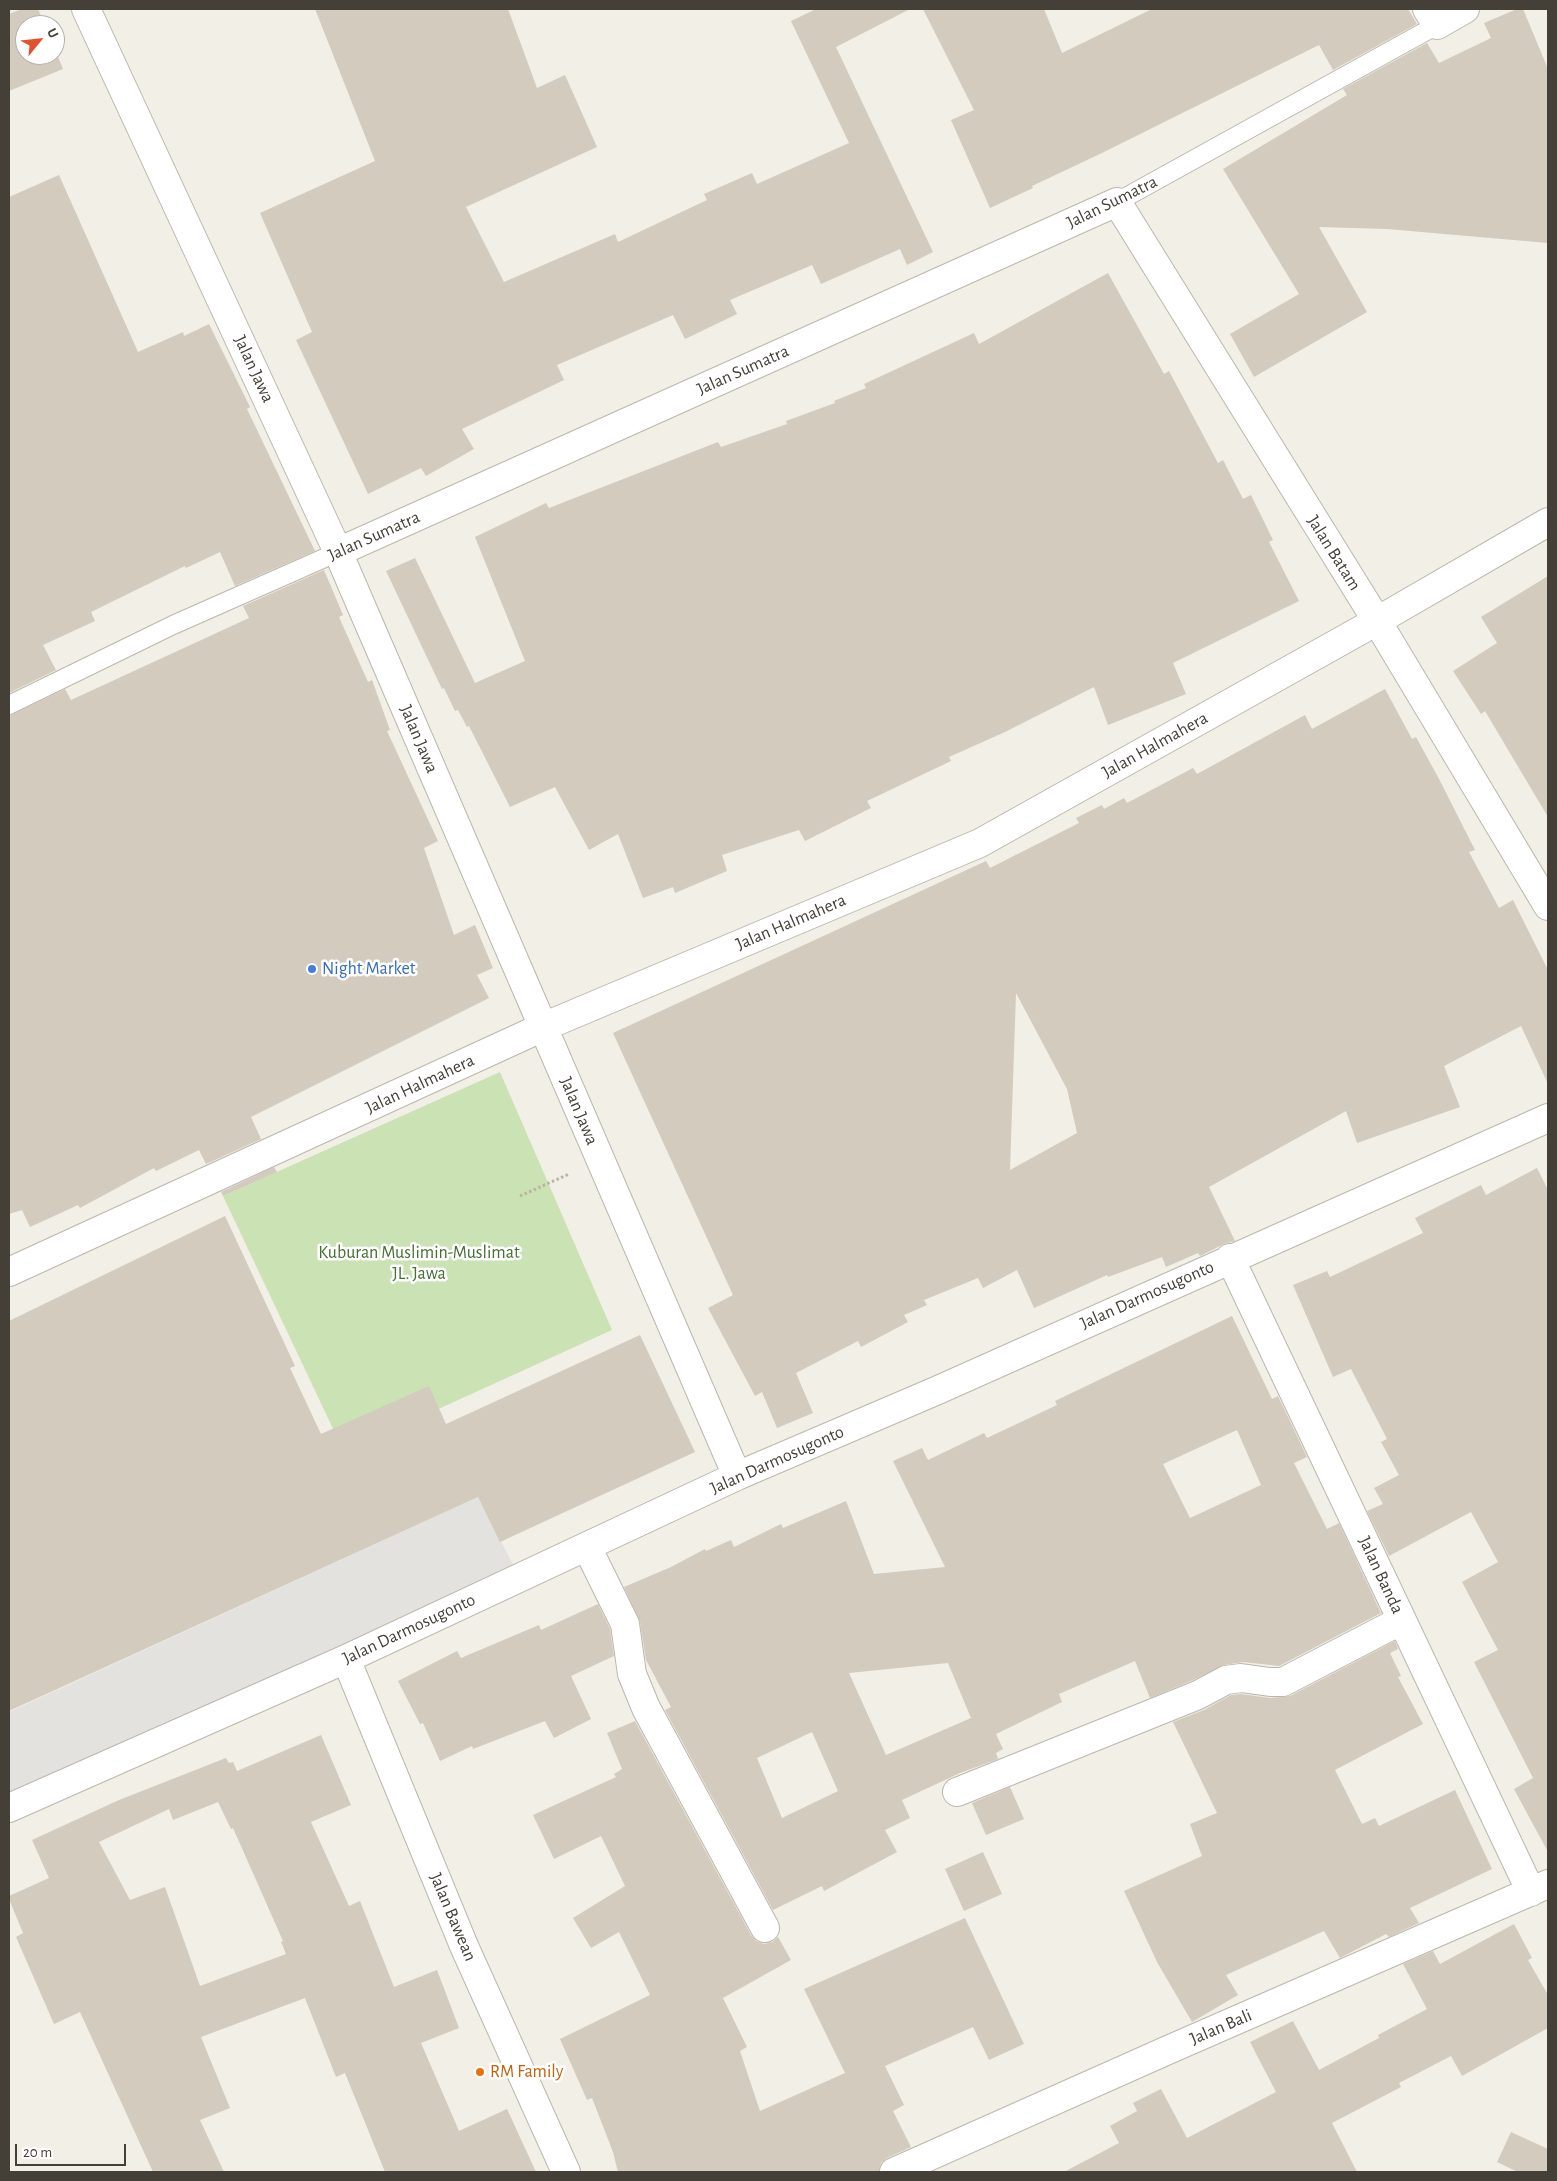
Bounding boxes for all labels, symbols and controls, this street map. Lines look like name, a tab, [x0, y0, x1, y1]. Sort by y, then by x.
north arrow	[15, 15, 65, 65]
text: U	[44, 26, 61, 41]
street label: Jalan Sumatra	[1063, 171, 1161, 233]
street label: Jalan Jawa	[229, 332, 279, 406]
street label: Jalan Sumatra	[694, 340, 792, 400]
street label: Jalan Sumatra	[325, 506, 423, 566]
street label: Jalan Batam	[1302, 511, 1366, 595]
street label: Jalan Jawa	[395, 702, 443, 776]
street label: Jalan Halmahera	[1098, 707, 1212, 783]
street label: Jalan Halmahera	[733, 889, 849, 955]
place label: Night Market	[322, 958, 415, 980]
marker: Night Market	[306, 963, 318, 975]
street label: Jalan Halmahera	[362, 1049, 478, 1119]
street label: Jalan Jawa	[555, 1074, 603, 1148]
park label: Kuburan Muslimin-Muslimat JL. Jawa	[318, 1242, 520, 1284]
street label: Jalan Darmosugonto	[1077, 1256, 1217, 1334]
street label: Jalan Darmosugonto	[707, 1421, 847, 1499]
street label: Jalan Banda	[1354, 1533, 1408, 1617]
street label: Jalan Darmosugonto	[339, 1589, 479, 1669]
street label: Jalan Bawean	[425, 1870, 481, 1964]
street label: Jalan Bali	[1187, 2004, 1255, 2050]
place label: RM Family	[490, 2061, 563, 2083]
marker: RM Family	[474, 2066, 486, 2078]
scale bar	[18, 2134, 129, 2166]
text: 20 m	[23, 2145, 52, 2160]

